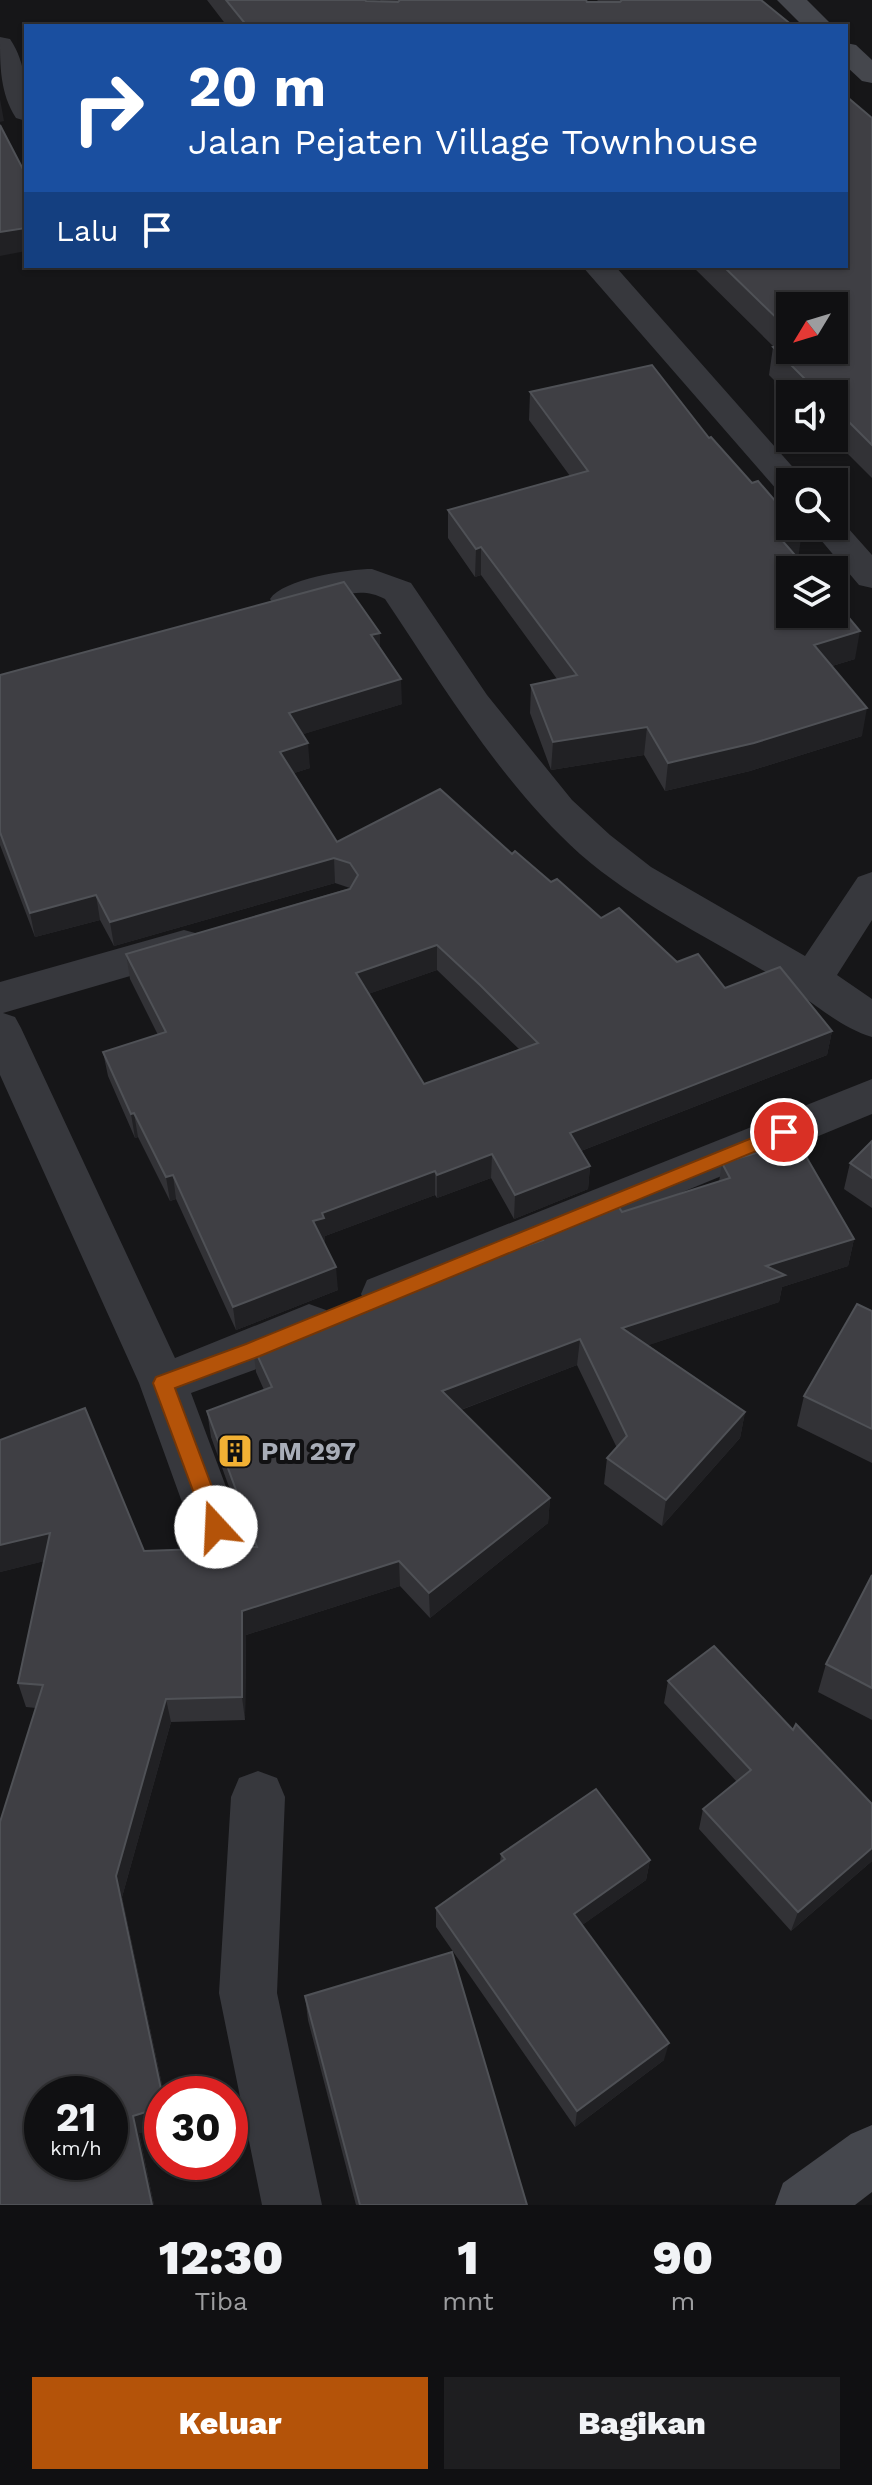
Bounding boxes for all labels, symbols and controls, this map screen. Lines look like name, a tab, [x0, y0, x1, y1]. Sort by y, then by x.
text: 20 m	[188, 54, 326, 120]
icon: right	[56, 56, 160, 160]
text: Jalan Pejaten Village Townhouse	[188, 121, 758, 163]
icon: arrive	[135, 208, 179, 252]
text: Lalu	[56, 213, 119, 248]
north arrow	[776, 292, 848, 364]
map controls	[776, 292, 848, 628]
button: sound	[776, 380, 848, 452]
button: search	[776, 468, 848, 540]
button: layers	[776, 556, 848, 628]
pin	[750, 1098, 818, 1166]
icon: arrive	[762, 1110, 806, 1154]
building icon: PM 297	[216, 1432, 254, 1470]
place label: PM 297	[261, 1436, 356, 1466]
position arrow	[174, 1485, 258, 1569]
speed limit sign: 30	[144, 2076, 248, 2180]
text: 21	[55, 2094, 97, 2141]
text: km/h	[50, 2136, 102, 2160]
text: 12:30	[159, 2229, 283, 2286]
text: 1	[457, 2229, 479, 2286]
text: 90	[652, 2229, 713, 2286]
text: Tiba	[194, 2286, 248, 2316]
text: mnt	[442, 2286, 494, 2316]
text: m	[670, 2286, 695, 2316]
button: Keluar	[32, 2377, 428, 2469]
button: Bagikan	[444, 2377, 840, 2469]

